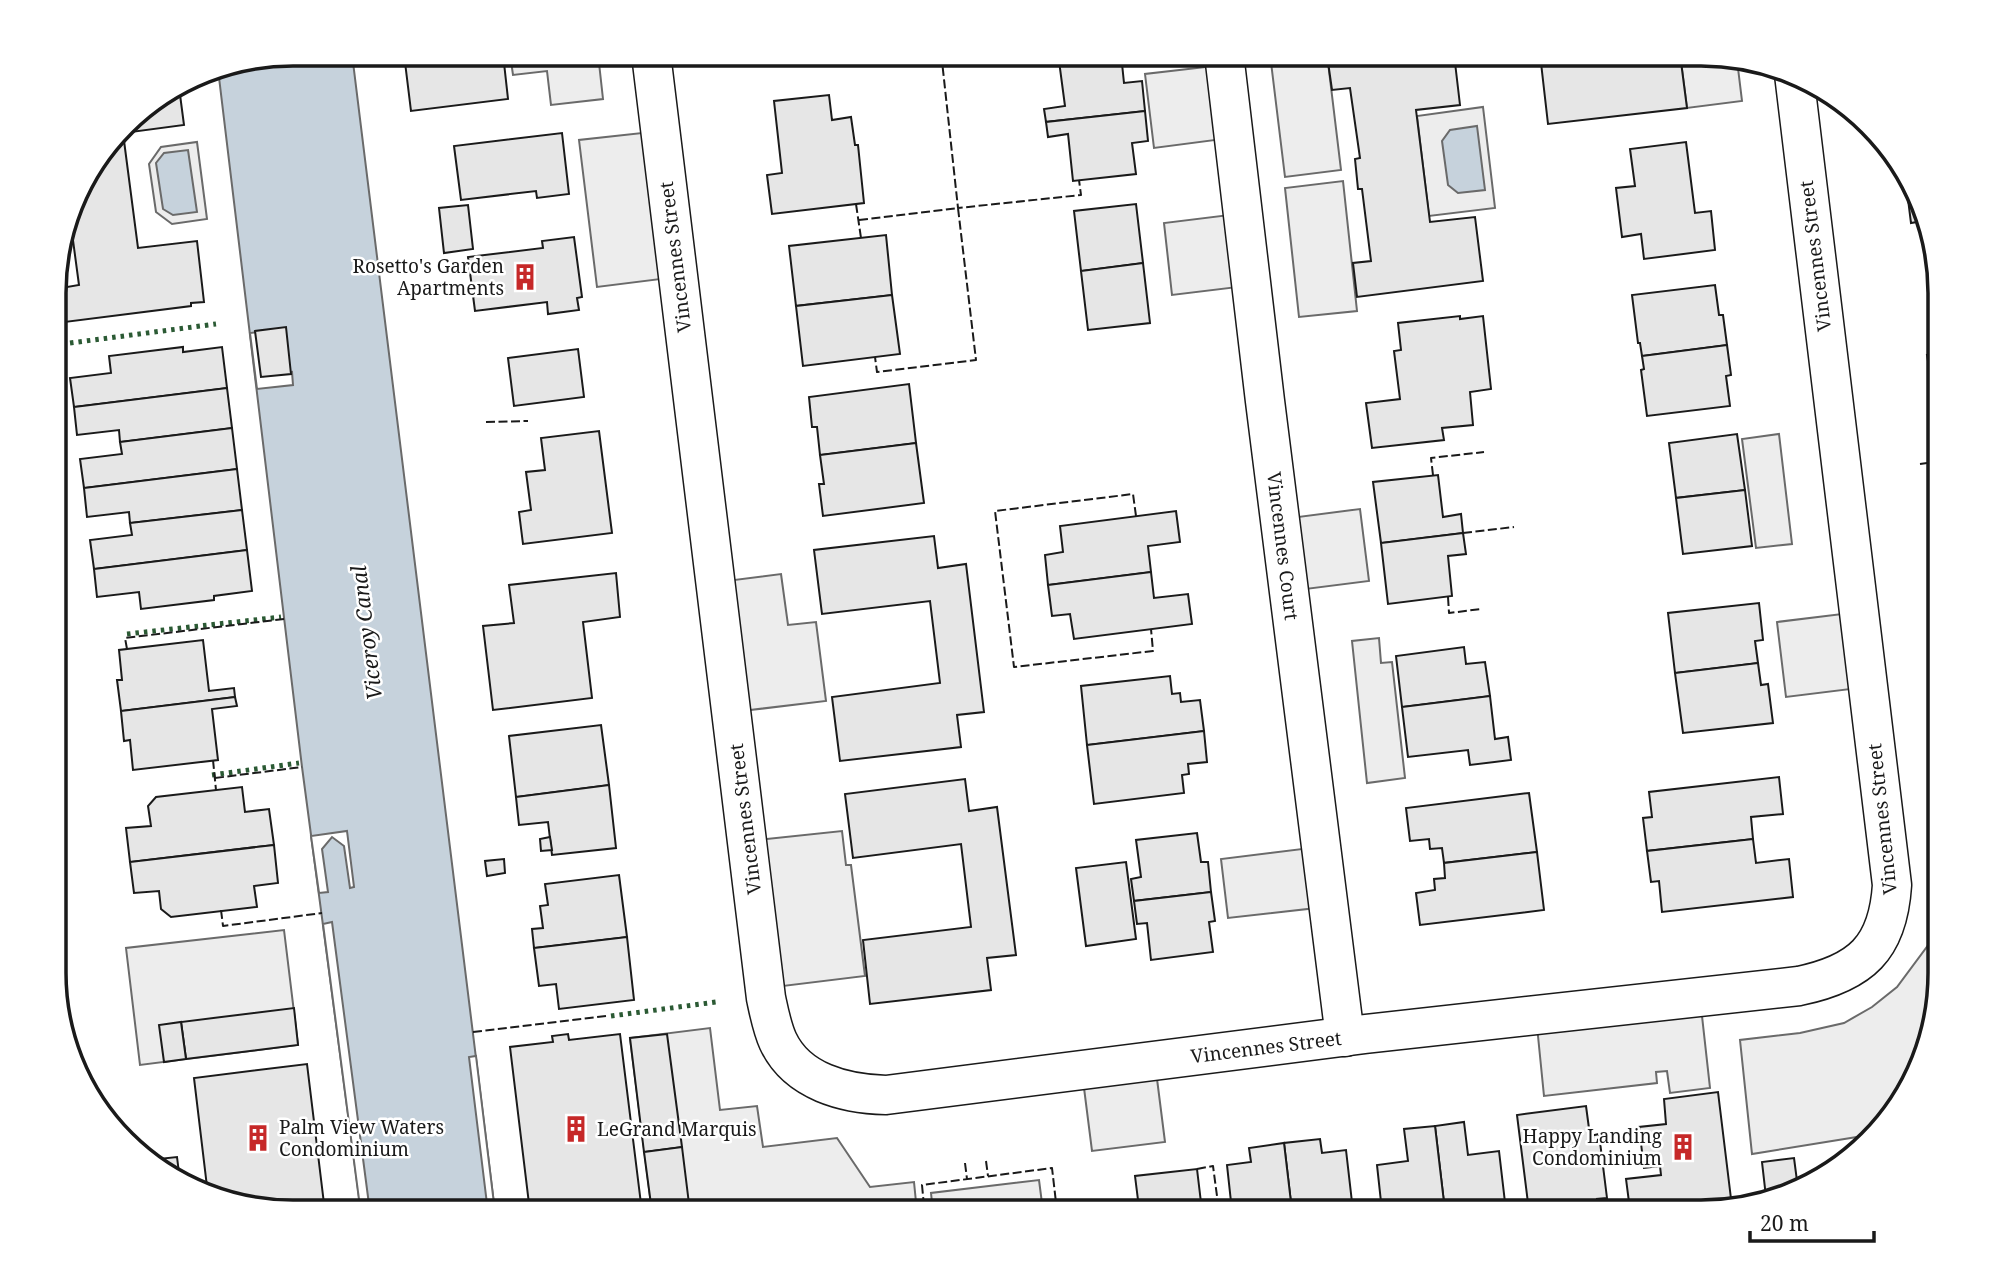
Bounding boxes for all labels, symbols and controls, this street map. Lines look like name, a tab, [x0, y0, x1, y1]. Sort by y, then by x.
street label: Vincennes Street	[1793, 179, 1837, 333]
street label: Vincennes Street	[653, 180, 697, 334]
place label: Rosetto's Garden Apartments	[353, 253, 504, 301]
building icon: Rosetto's Garden Apartments	[510, 262, 540, 292]
street label: Vincennes Court	[1261, 470, 1305, 622]
water label: Viceroy Canal	[344, 564, 388, 702]
street label: Vincennes Street	[723, 742, 767, 896]
street label: Vincennes Street	[1861, 742, 1903, 896]
street label: Vincennes Street	[1189, 1025, 1343, 1069]
place label: Palm View Waters Condominium	[279, 1114, 444, 1162]
building icon: LeGrand Marquis	[561, 1114, 591, 1144]
place label: LeGrand Marquis	[597, 1116, 757, 1142]
building icon: Palm View Waters Condominium	[243, 1123, 273, 1153]
place label: Happy Landing Condominium	[1523, 1123, 1662, 1171]
building icon: Happy Landing Condominium	[1668, 1132, 1698, 1162]
scale bar	[1750, 1200, 1874, 1244]
text: 20 m	[1760, 1209, 1809, 1237]

